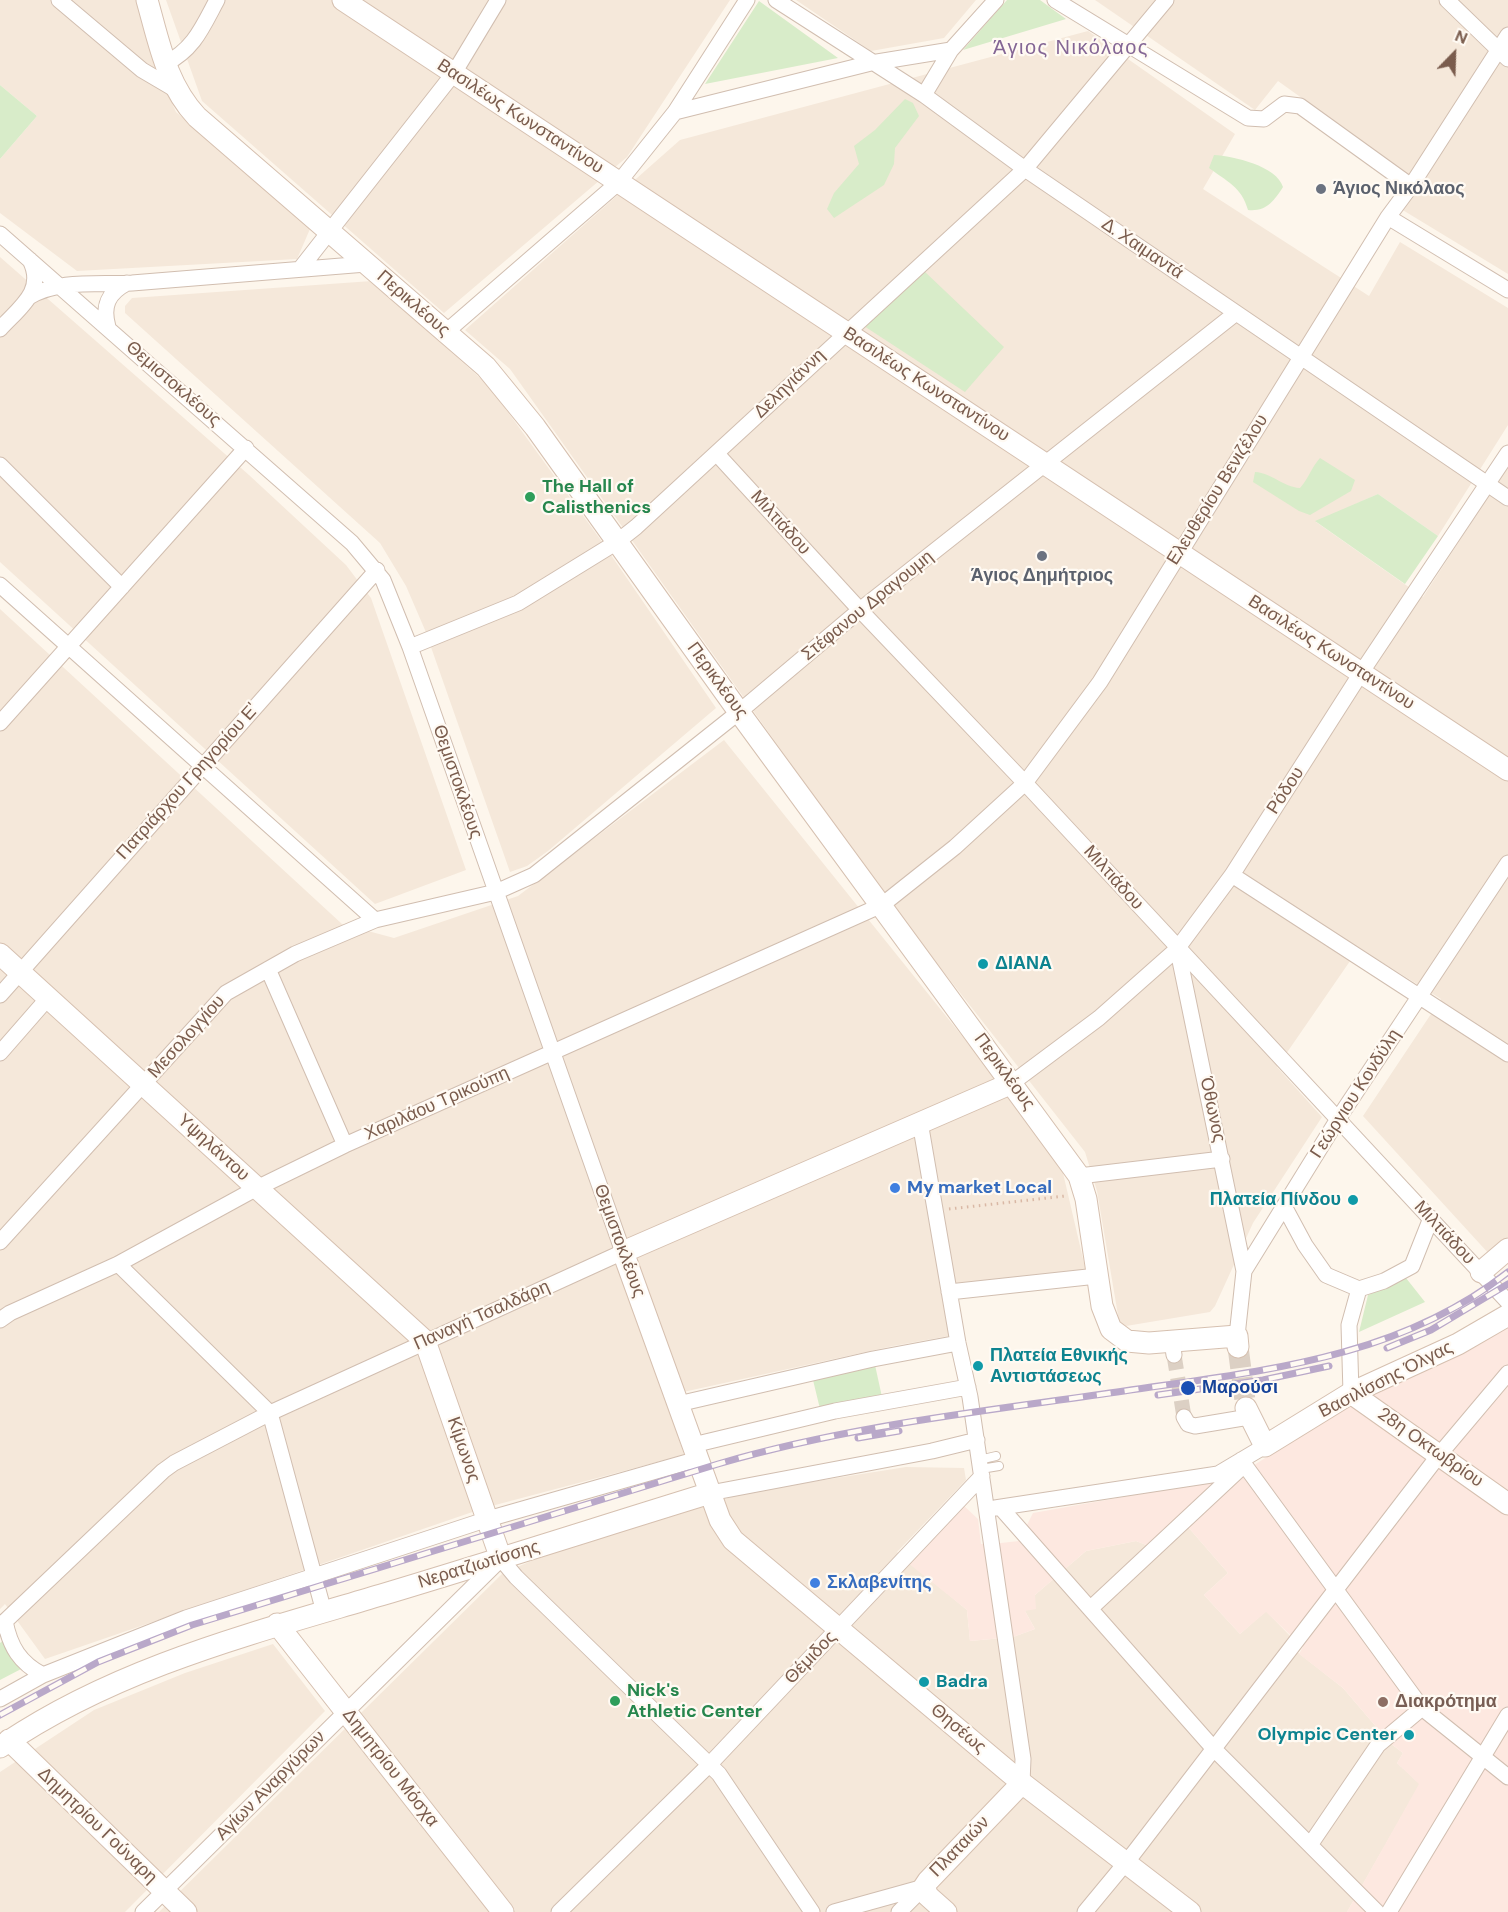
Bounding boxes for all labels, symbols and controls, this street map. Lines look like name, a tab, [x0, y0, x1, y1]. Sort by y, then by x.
north arrow	[1424, 24, 1484, 84]
text: N	[1452, 25, 1471, 49]
district label: Άγιος Νικόλαος	[993, 37, 1149, 61]
street label: Βασιλέως Κωνσταντίνου	[433, 55, 607, 179]
place label: Άγιος Νικόλαος	[1333, 178, 1465, 200]
marker: Άγιος Νικόλαος	[1314, 182, 1328, 196]
street label: Δ. Χαιμαντά	[1097, 214, 1187, 284]
street label: Περικλέους	[372, 266, 454, 342]
street label: Βασιλέως Κωνσταντίνου	[839, 323, 1013, 447]
street label: Θεμιστοκλέους	[121, 337, 225, 431]
street label: Δεληγιάννη	[750, 345, 830, 423]
street label: Ελευθερίου Βενιζέλου	[1163, 411, 1273, 569]
place label: The Hall of Calisthenics	[542, 476, 651, 518]
street label: Μιλτιάδου	[745, 486, 815, 560]
marker: The Hall of Calisthenics	[523, 490, 537, 504]
street label: Στέφανου Δραγουμη	[798, 546, 938, 666]
marker: Άγιος Δημήτριος	[1035, 549, 1049, 563]
place label: Άγιος Δημήτριος	[971, 565, 1113, 587]
street label: Βασιλέως Κωνσταντίνου	[1244, 591, 1418, 715]
street label: Περικλέους	[682, 638, 752, 724]
street label: Πατριάρχου Γρηγορίου Ε'	[112, 700, 264, 864]
street label: Θεμιστοκλέους	[427, 722, 487, 842]
street label: Ρόδου	[1263, 763, 1309, 819]
street label: Μιλτιάδου	[1078, 841, 1148, 915]
place label: ΔΙΑΝΑ	[995, 953, 1052, 975]
marker: ΔΙΑΝΑ	[976, 957, 990, 971]
street label: Μεσολογγίου	[144, 991, 230, 1083]
street label: Γεώργιου Κονδύλη	[1306, 1025, 1406, 1163]
street label: Περικλέους	[969, 1029, 1039, 1115]
street label: Χαριλάου Τρικούπη	[361, 1062, 513, 1146]
street label: Όθωνος	[1195, 1076, 1229, 1144]
street label: Υψηλάντου	[172, 1110, 254, 1186]
place label: My market Local	[907, 1177, 1052, 1199]
street label: Θεμιστοκλέους	[589, 1181, 649, 1301]
marker: My market Local	[888, 1181, 902, 1195]
place label: Πλατεία Πίνδου	[1210, 1189, 1341, 1211]
marker: Πλατεία Πίνδου	[1346, 1193, 1360, 1207]
street label: Μιλτιάδου	[1409, 1197, 1479, 1269]
street label: Παναγή Τσαλδάρη	[411, 1276, 553, 1356]
street label: Βασιλίσσης Όλγας	[1316, 1337, 1456, 1423]
place label: Πλατεία Εθνικής Αντιστάσεως	[990, 1345, 1128, 1388]
marker: Πλατεία Εθνικής Αντιστάσεως	[971, 1359, 985, 1373]
place label: Μαρούσι	[1202, 1377, 1278, 1399]
marker: Μαρούσι	[1179, 1379, 1197, 1397]
street label: 28η Οκτωβρίου	[1373, 1404, 1487, 1492]
street label: Κίμωνος	[442, 1414, 484, 1486]
street label: Νερατζιωτίσσης	[416, 1536, 542, 1594]
place label: Σκλαβενίτης	[827, 1572, 932, 1594]
marker: Σκλαβενίτης	[808, 1576, 822, 1590]
street label: Θέμιδος	[781, 1627, 841, 1689]
place label: Badra	[936, 1671, 988, 1693]
marker: Badra	[917, 1675, 931, 1689]
place label: Nick's Athletic Center	[627, 1680, 762, 1722]
place label: Διακρότημα	[1395, 1691, 1497, 1713]
marker: Nick's Athletic Center	[608, 1694, 622, 1708]
marker: Διακρότημα	[1376, 1695, 1390, 1709]
street label: Θησέως	[926, 1700, 990, 1758]
street label: Δημητρίου Μόσχα	[337, 1705, 443, 1831]
place label: Olympic Center	[1257, 1724, 1397, 1746]
street label: Αγίων Αναργύρων	[212, 1727, 330, 1845]
marker: Olympic Center	[1402, 1728, 1416, 1742]
street label: Δημητρίου Γούναρη	[33, 1763, 161, 1889]
street label: Πλαταιών	[926, 1812, 994, 1882]

